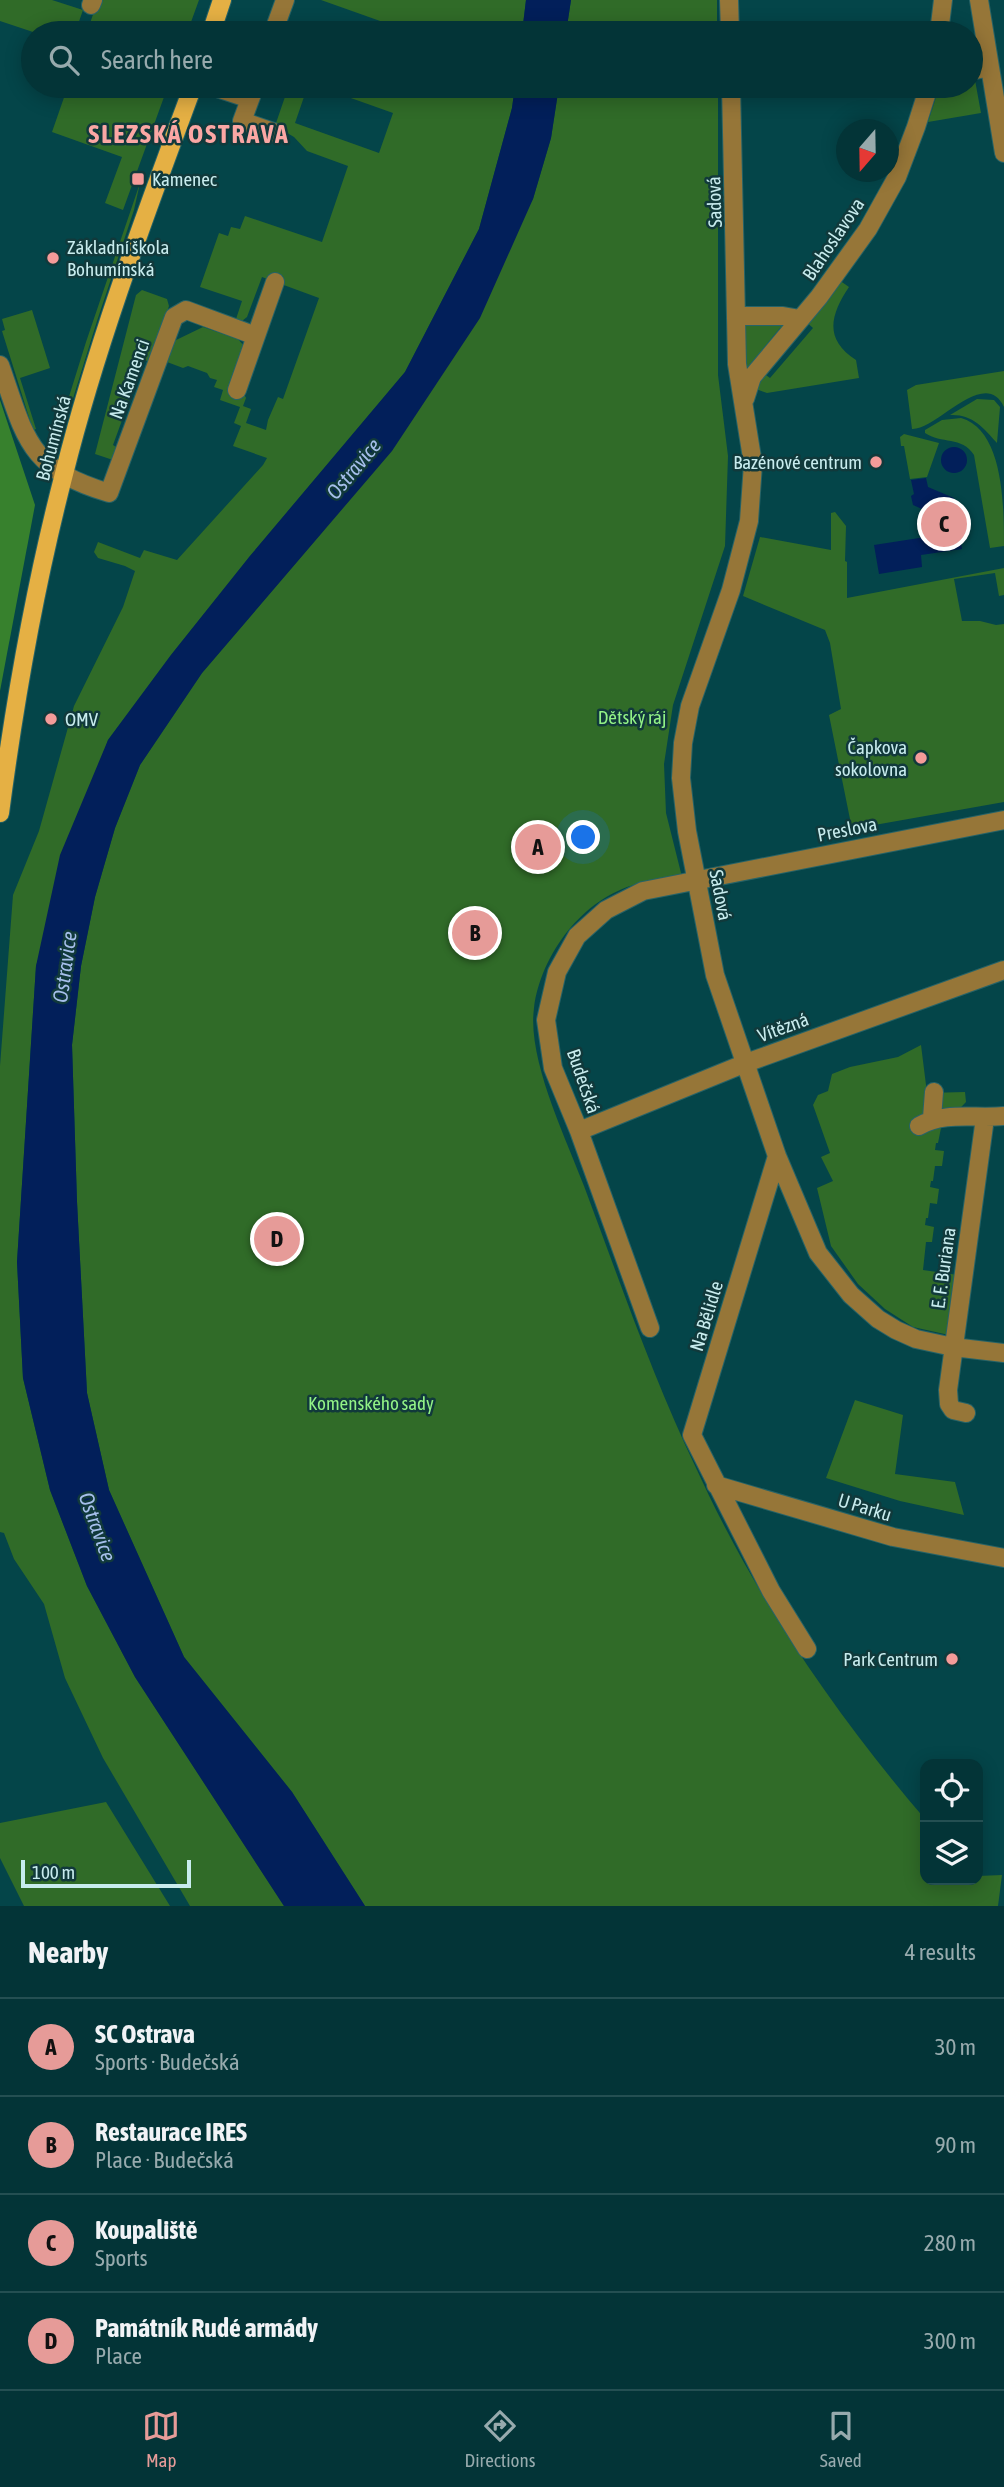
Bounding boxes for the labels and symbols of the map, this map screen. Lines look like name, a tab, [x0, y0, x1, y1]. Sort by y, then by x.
district label: SLEZSKÁ OSTRAVA	[88, 119, 290, 149]
north arrow	[836, 119, 899, 182]
place label: Kamenec	[152, 168, 218, 190]
marker: Kamenec	[130, 171, 146, 187]
street label: Sadová	[702, 176, 726, 228]
street label: Blahoslavova	[797, 194, 869, 284]
place label: Základní škola Bohumínská	[67, 236, 169, 280]
marker: Základní škola Bohumínská	[45, 250, 61, 266]
street label: Na Kamenci	[104, 336, 154, 422]
street label: Bohumínská	[31, 393, 75, 483]
water label: Ostravice	[321, 433, 386, 504]
place label: Bazénové centrum	[733, 451, 862, 473]
marker: Bazénové centrum	[868, 454, 884, 470]
pin: C	[921, 498, 967, 550]
park label: Dětský ráj	[598, 706, 666, 728]
place label: OMV	[65, 708, 99, 730]
marker: OMV	[43, 711, 59, 727]
place label: Čapkova sokolovna	[835, 736, 907, 780]
marker: Čapkova sokolovna	[913, 750, 929, 766]
street label: Preslova	[815, 812, 879, 846]
your location	[566, 820, 600, 854]
pin: A	[515, 821, 561, 873]
street label: Sadová	[705, 868, 737, 922]
pin: B	[452, 907, 498, 959]
water label: Ostravice	[47, 930, 81, 1004]
street label: Vítězná	[755, 1008, 811, 1046]
street label: Budečská	[563, 1046, 605, 1116]
pin: D	[254, 1213, 300, 1265]
street label: E. F. Buriana	[926, 1226, 960, 1310]
street label: Na Bělidle	[685, 1278, 727, 1354]
park label: Komenského sady	[308, 1392, 434, 1414]
street label: U Parku	[836, 1488, 894, 1526]
water label: Ostravice	[74, 1489, 122, 1565]
place label: Park Centrum	[843, 1648, 938, 1670]
marker: Park Centrum	[944, 1651, 960, 1667]
scale bar	[21, 1857, 191, 1889]

